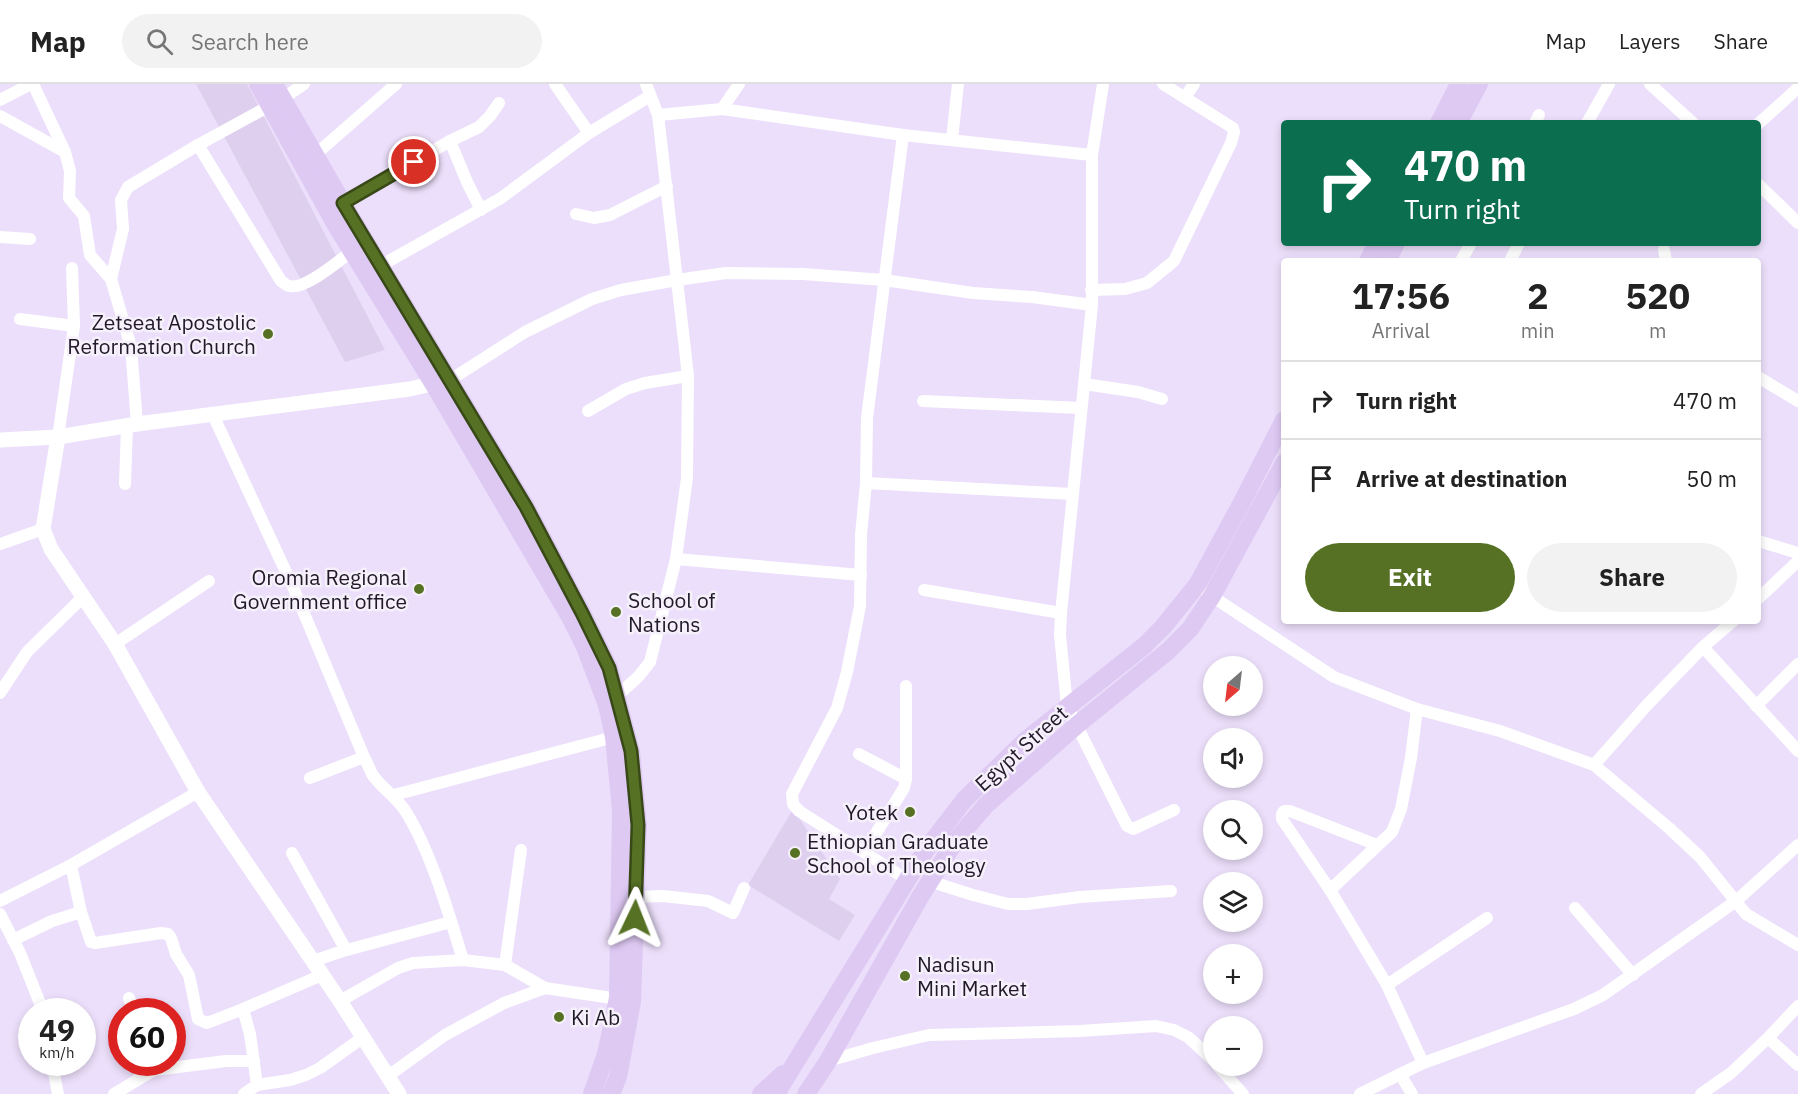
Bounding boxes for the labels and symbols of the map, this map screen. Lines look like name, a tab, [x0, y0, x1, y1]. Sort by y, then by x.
pin	[388, 136, 439, 187]
place label: Zetseat Apostolic Reformation Church	[67, 308, 256, 360]
marker: Zetseat Apostolic Reformation Church	[261, 327, 275, 341]
place label: Oromia Regional Government office	[233, 563, 407, 615]
marker: Oromia Regional Government office	[412, 582, 426, 596]
place label: School of Nations	[628, 586, 716, 638]
marker: School of Nations	[609, 605, 623, 619]
north arrow	[1203, 656, 1263, 716]
street label: Egypt Street	[969, 699, 1073, 797]
place label: Yotek	[845, 798, 898, 826]
marker: Yotek	[903, 805, 917, 819]
place label: Ethiopian Graduate School of Theology	[807, 827, 989, 879]
marker: Ethiopian Graduate School of Theology	[788, 846, 802, 860]
position arrow	[603, 886, 667, 950]
place label: Nadisun Mini Market	[917, 950, 1027, 1002]
marker: Nadisun Mini Market	[898, 969, 912, 983]
speed limit sign: 60	[108, 998, 186, 1076]
place label: Ki Ab	[571, 1003, 620, 1031]
marker: Ki Ab	[552, 1010, 566, 1024]

